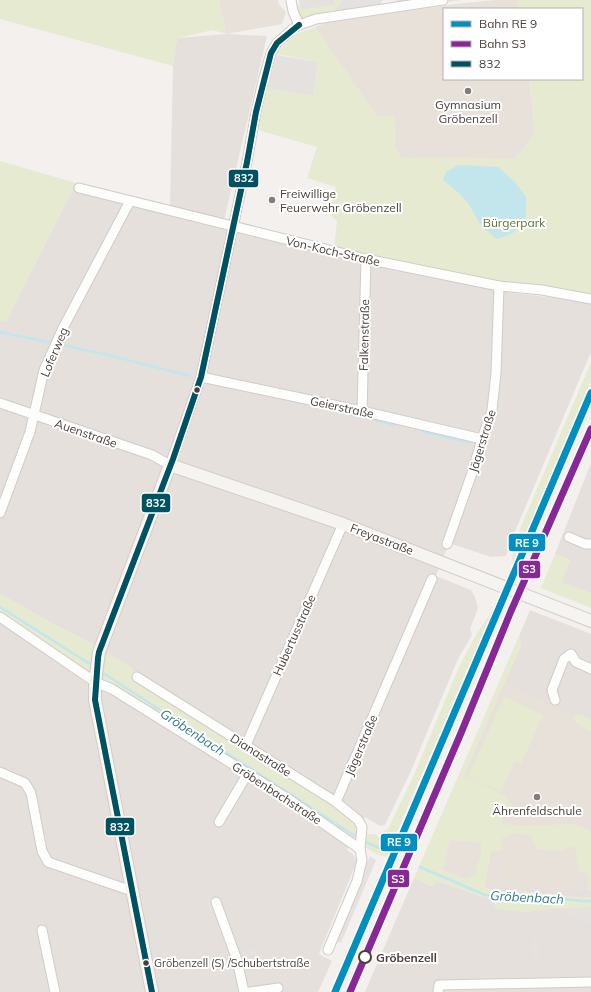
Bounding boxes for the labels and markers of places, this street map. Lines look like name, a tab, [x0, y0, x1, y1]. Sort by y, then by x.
marker: Gymnasium Gröbenzell	[463, 86, 473, 96]
place label: Gymnasium Gröbenzell	[435, 97, 501, 126]
place label: Freiwillige Feuerwehr Gröbenzell	[280, 186, 402, 215]
marker: Freiwillige Feuerwehr Gröbenzell	[267, 195, 277, 205]
unlabelled marker	[192, 385, 202, 395]
marker: Ährenfeldschule	[532, 792, 542, 802]
place label: Ährenfeldschule	[492, 803, 582, 818]
marker: Gröbenzell	[358, 950, 372, 964]
place label: Gröbenzell	[376, 950, 437, 965]
place label: Gröbenzell (S) /Schubertstraße	[154, 956, 309, 970]
marker: Gröbenzell (S) /Schubertstraße	[141, 958, 151, 968]

